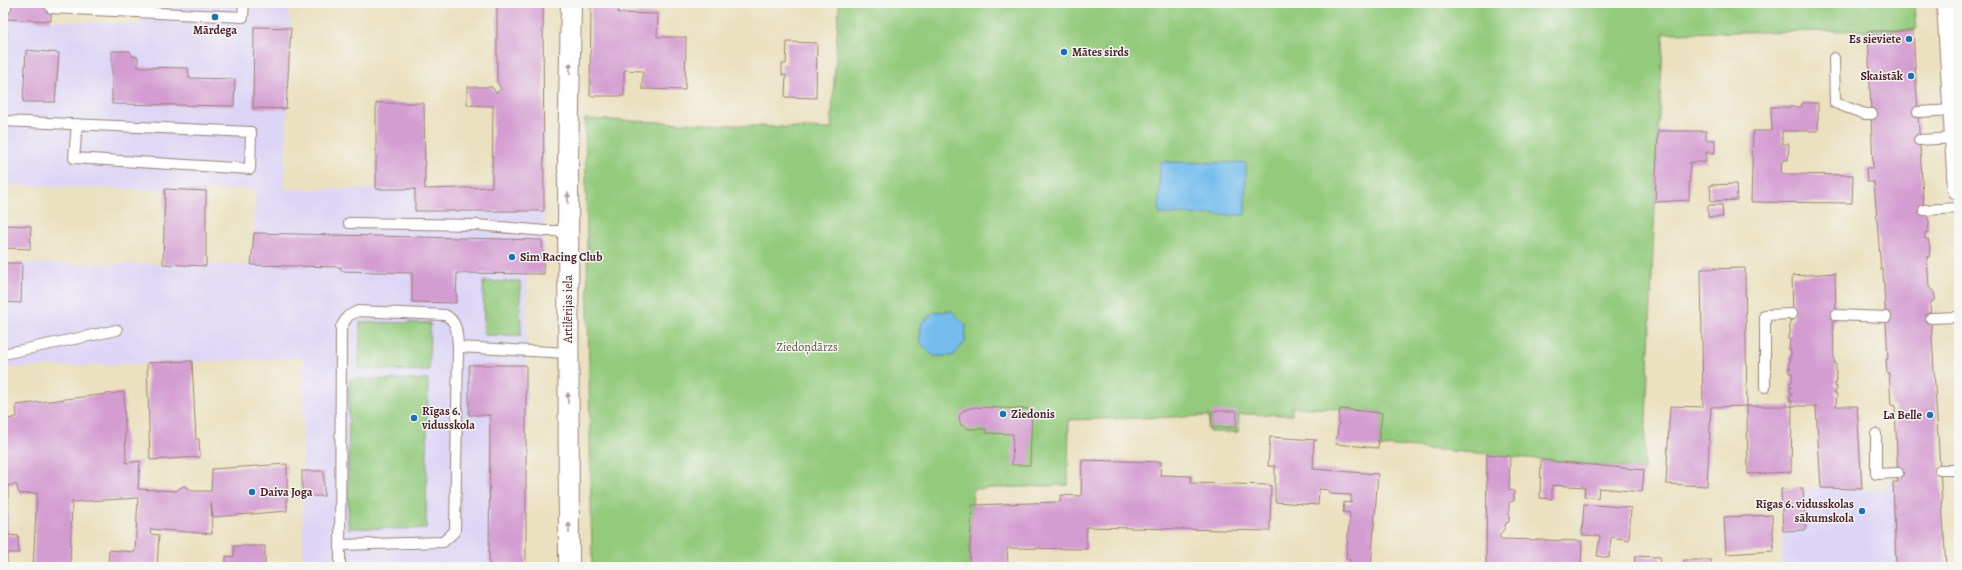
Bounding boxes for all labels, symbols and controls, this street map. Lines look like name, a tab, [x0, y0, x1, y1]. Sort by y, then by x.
marker: Mārdega	[210, 12, 220, 22]
place label: Mārdega	[193, 22, 237, 38]
place label: Es sieviete	[1849, 31, 1901, 47]
marker: Es sieviete	[1904, 34, 1914, 44]
place label: Mātes sirds	[1072, 44, 1129, 60]
marker: Mātes sirds	[1059, 47, 1069, 57]
one-way arrow	[567, 61, 573, 74]
place label: Skaistāk	[1860, 68, 1904, 84]
marker: Skaistāk	[1906, 71, 1916, 81]
one-way arrow	[565, 191, 571, 204]
place label: Sim Racing Club	[520, 249, 602, 265]
marker: Sim Racing Club	[507, 252, 517, 262]
street label: Artilērijas iela	[560, 275, 576, 344]
park label: Ziedoņdārzs	[776, 339, 838, 355]
one-way arrow	[565, 392, 572, 404]
place label: Rīgas 6. vidusskola	[421, 403, 475, 433]
place label: Ziedonis	[1011, 406, 1055, 422]
place label: La Belle	[1883, 407, 1922, 423]
marker: Ziedonis	[998, 409, 1008, 419]
marker: La Belle	[1925, 410, 1935, 420]
marker: Rīgas 6. vidusskola	[409, 413, 419, 423]
place label: Daiva Joga	[260, 484, 313, 500]
marker: Daiva Joga	[247, 487, 257, 497]
place label: Rīgas 6. vidusskolas sākumskola	[1755, 496, 1854, 526]
marker: Rīgas 6. vidusskolas sākumskola	[1857, 506, 1867, 516]
one-way arrow	[566, 521, 572, 534]

